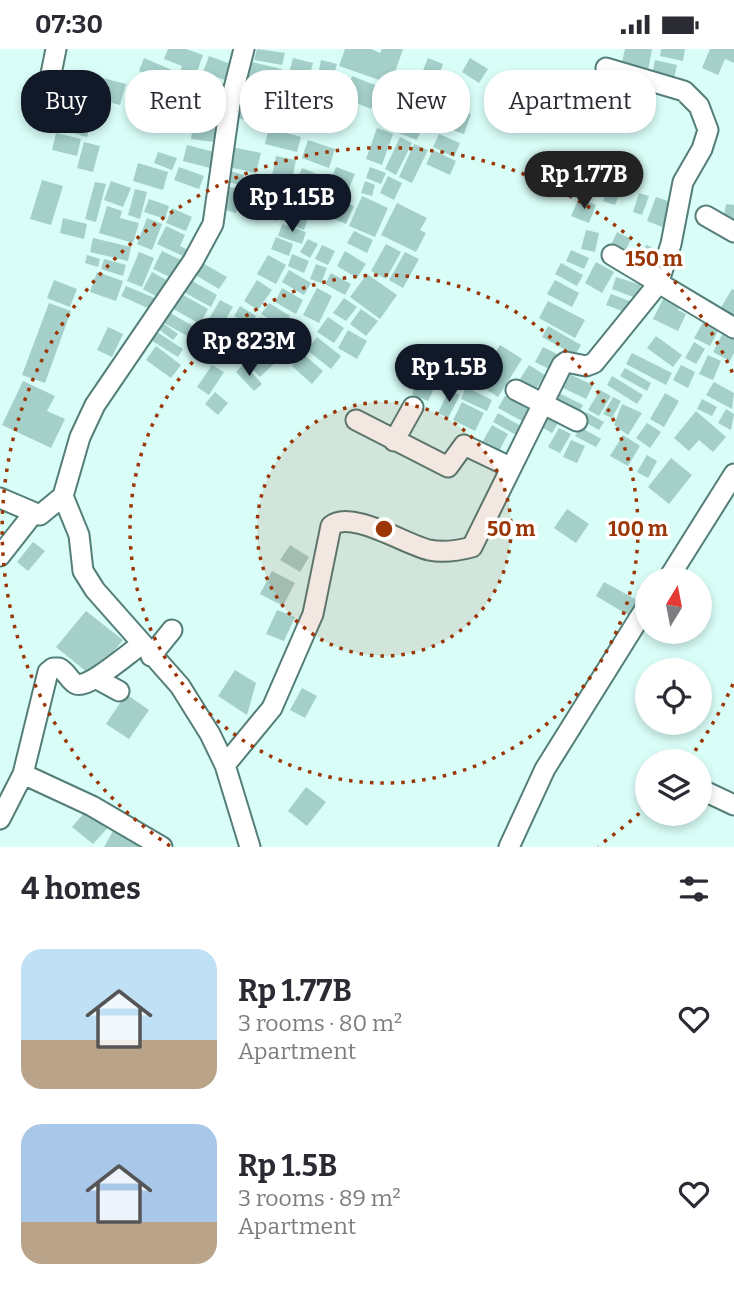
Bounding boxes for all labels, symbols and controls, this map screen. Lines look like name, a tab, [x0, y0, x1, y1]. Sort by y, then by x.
text: 07:30	[35, 9, 103, 40]
chip: Buy	[21, 70, 111, 133]
chip: Rent	[125, 70, 226, 133]
chip: Filters	[240, 70, 358, 133]
chip: New	[372, 70, 470, 133]
chip: Apartment	[484, 70, 656, 133]
pin: Rp 1.77B	[512, 151, 656, 211]
text: Rp 1.77B	[540, 160, 628, 188]
pin: Rp 1.15B	[220, 174, 364, 234]
text: Rp 1.15B	[249, 183, 335, 211]
text: 150 m	[625, 246, 683, 272]
pin: Rp 823M	[184, 319, 314, 378]
text: Rp 823M	[203, 327, 295, 355]
pin: Rp 1.5B	[384, 345, 514, 404]
text: Rp 1.5B	[411, 353, 487, 381]
text: 50 m	[487, 516, 535, 542]
text: 100 m	[608, 516, 668, 542]
centre of rings	[372, 517, 396, 541]
north arrow	[635, 567, 712, 644]
map controls	[635, 567, 712, 826]
button: locate	[635, 658, 712, 735]
button: layers	[635, 749, 712, 826]
icon: filters	[675, 870, 713, 908]
text: 4 homes	[21, 871, 141, 907]
text: Rp 1.77B	[238, 973, 352, 1009]
icon: home	[77, 977, 161, 1061]
icon: heart	[675, 1000, 713, 1038]
text: 3 rooms · 80 m²	[238, 1009, 402, 1037]
text: Apartment	[238, 1037, 356, 1065]
text: Rp 1.5B	[238, 1148, 337, 1184]
icon: home	[77, 1152, 161, 1236]
icon: heart	[675, 1175, 713, 1213]
text: 3 rooms · 89 m²	[238, 1184, 401, 1212]
text: Apartment	[238, 1212, 356, 1240]

